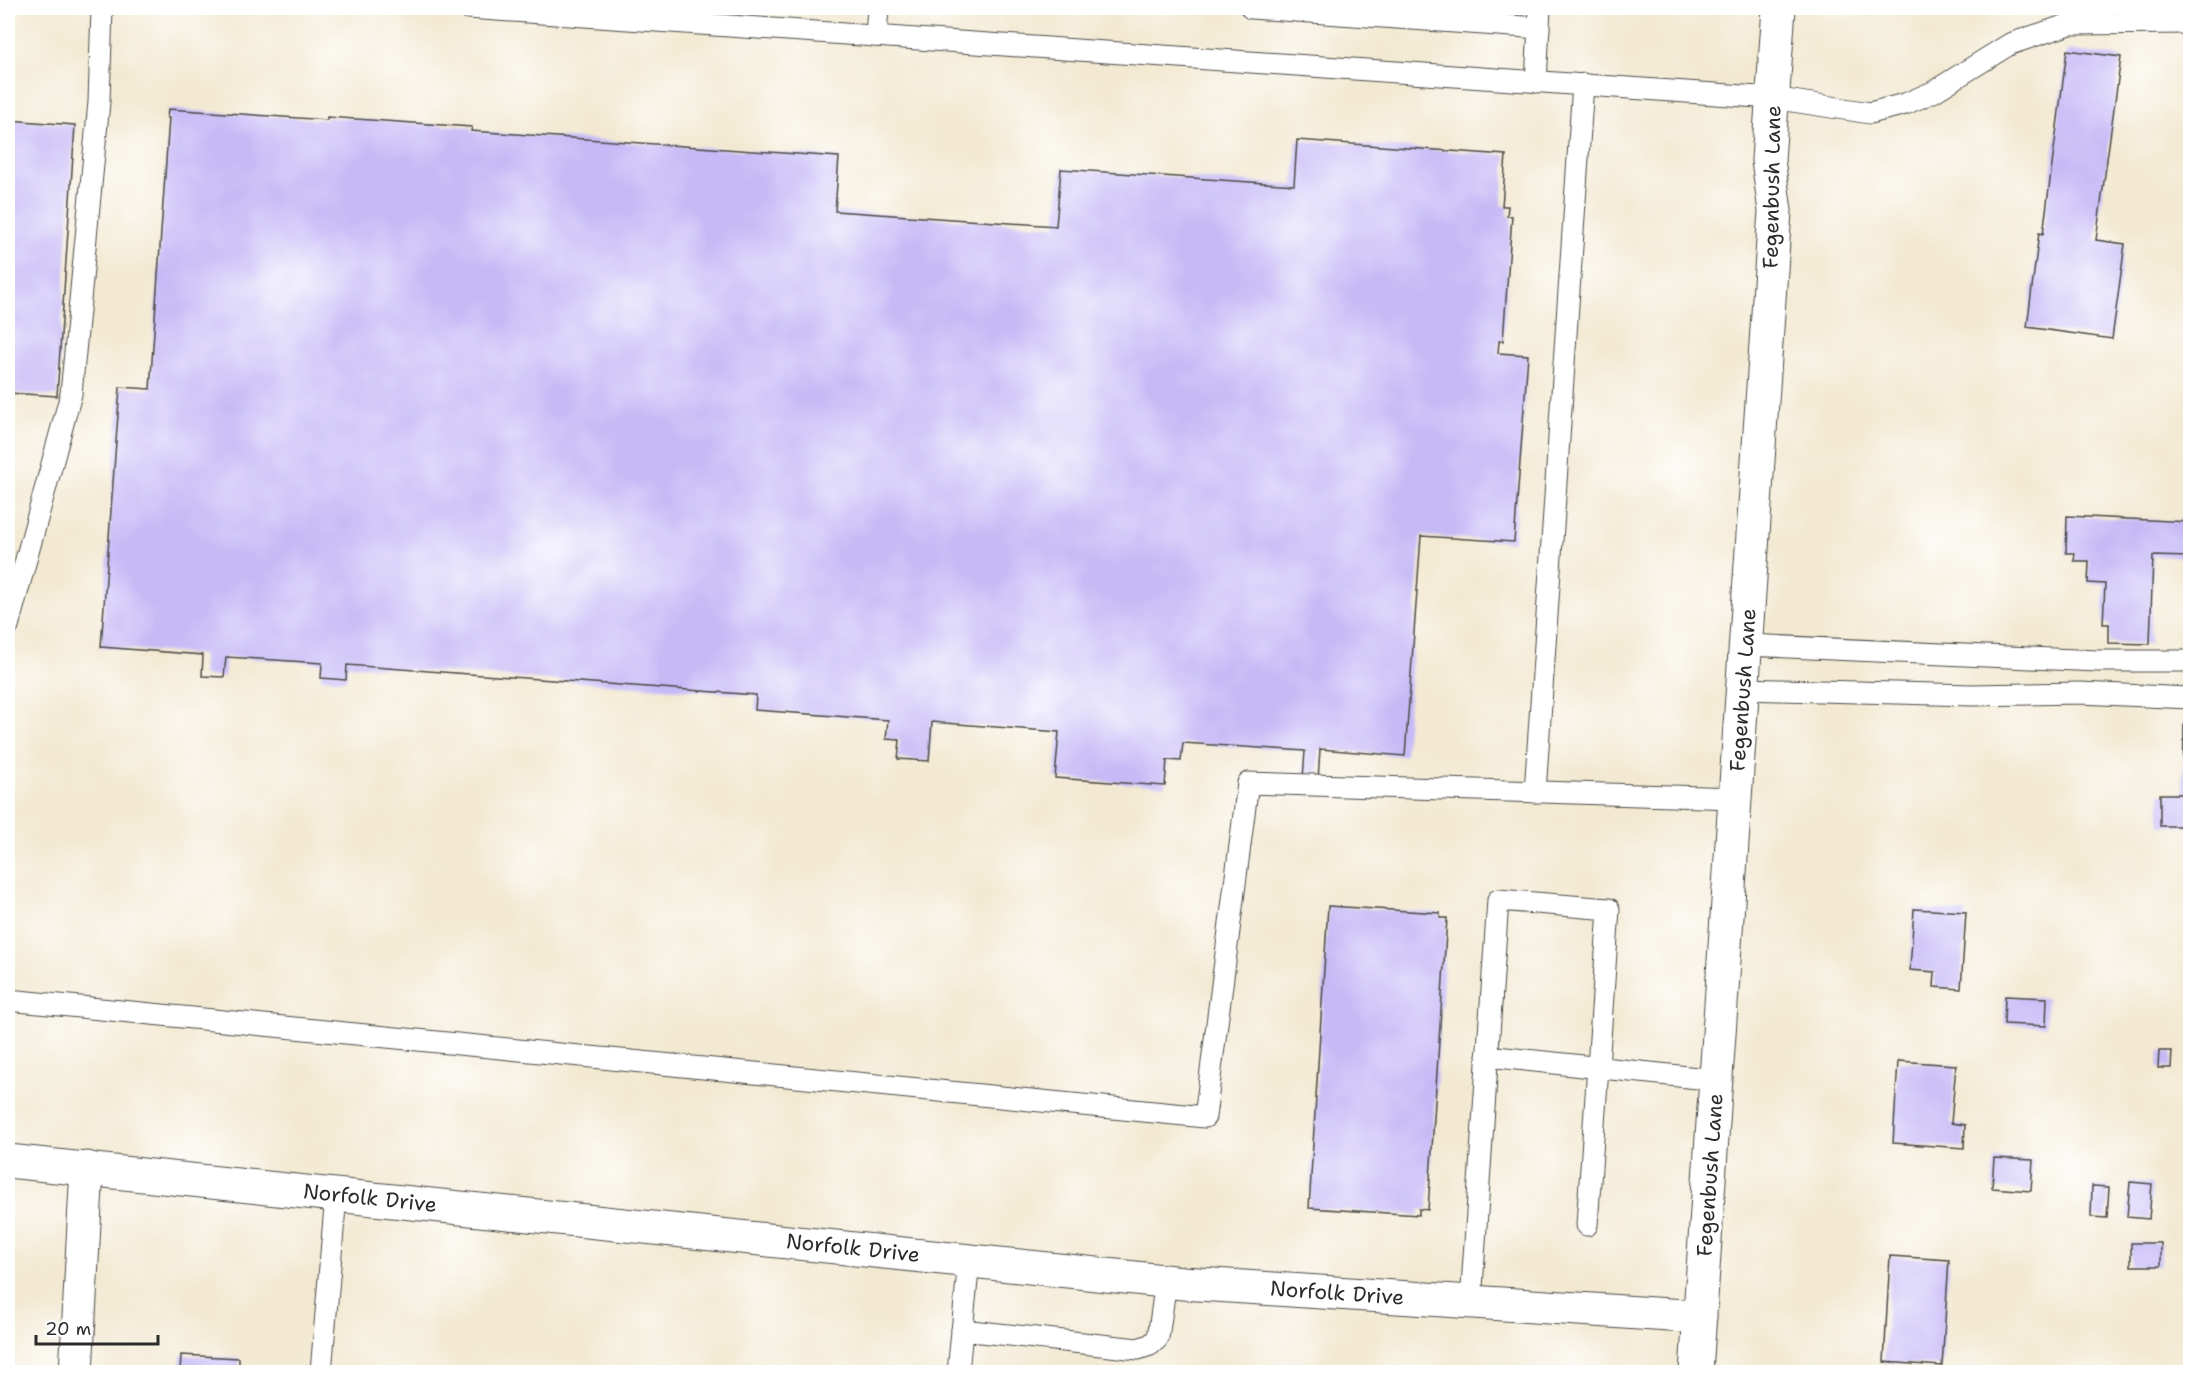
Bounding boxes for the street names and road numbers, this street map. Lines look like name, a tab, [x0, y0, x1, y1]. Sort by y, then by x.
street label: Fegenbush Lane	[1757, 105, 1787, 269]
street label: Fegenbush Lane	[1723, 608, 1763, 772]
street label: Fegenbush Lane	[1690, 1093, 1730, 1257]
street label: Norfolk Drive	[302, 1177, 438, 1219]
street label: Norfolk Drive	[785, 1227, 921, 1269]
street label: Norfolk Drive	[1269, 1274, 1405, 1312]

